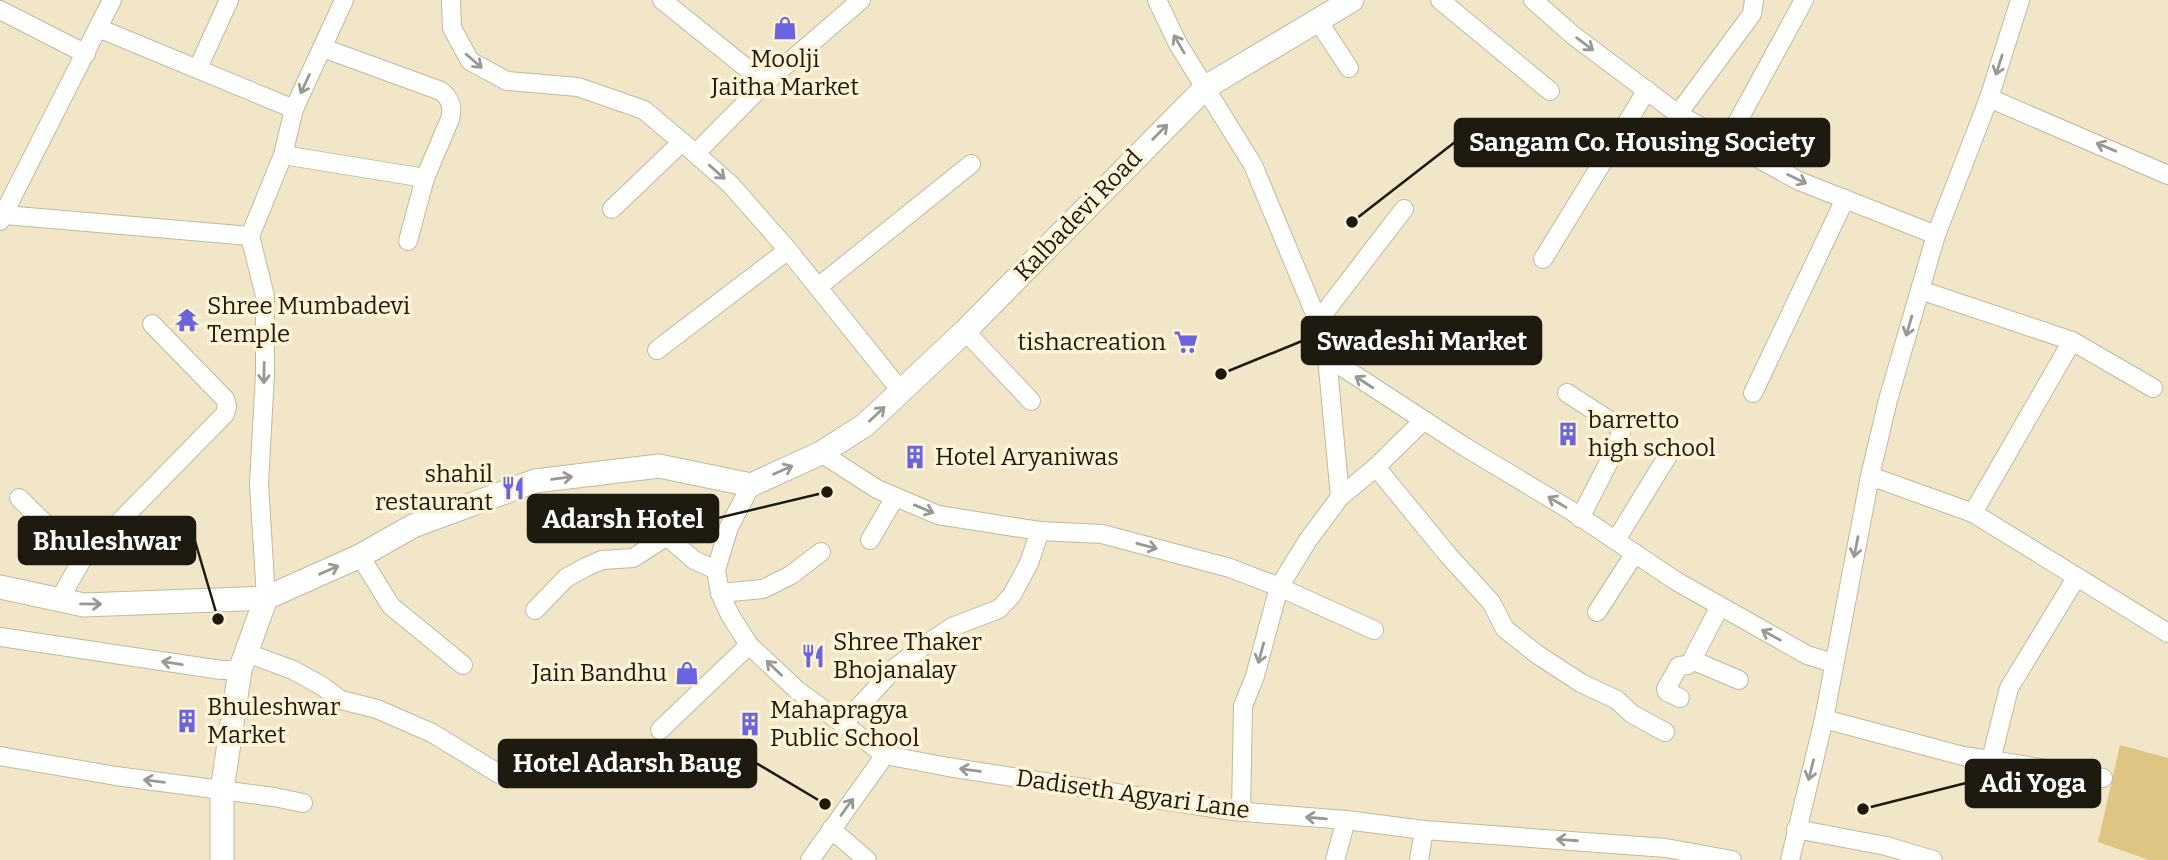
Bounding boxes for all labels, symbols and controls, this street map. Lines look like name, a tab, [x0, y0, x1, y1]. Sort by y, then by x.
shop icon: Moolji Jaitha Market	[771, 14, 799, 42]
one-way arrow	[1172, 35, 1186, 55]
one-way arrow	[1575, 37, 1594, 52]
place label: Moolji Jaitha Market	[710, 45, 859, 101]
one-way arrow	[465, 52, 483, 68]
one-way arrow	[1992, 54, 2005, 76]
one-way arrow	[298, 73, 312, 94]
callout: Sangam Co. Housing Society	[1455, 119, 1829, 166]
one-way arrow	[1151, 123, 1168, 140]
text: Sangam Co. Housing Society	[1469, 127, 1816, 158]
one-way arrow	[2095, 140, 2117, 153]
street label: Kalbadevi Road	[1009, 144, 1147, 286]
one-way arrow	[708, 164, 726, 180]
one-way arrow	[1786, 173, 1807, 186]
place label: Shree Mumbadevi Temple	[207, 292, 410, 348]
temple icon: Shree Mumbadevi Temple	[173, 306, 201, 334]
one-way arrow	[1902, 315, 1915, 337]
callout: Swadeshi Market	[1302, 317, 1541, 364]
text: Swadeshi Market	[1317, 326, 1528, 357]
place label: tishacreation	[1018, 328, 1166, 356]
supermarket icon: tishacreation	[1172, 328, 1200, 356]
one-way arrow	[258, 362, 271, 385]
one-way arrow	[1355, 374, 1375, 388]
one-way arrow	[868, 405, 885, 422]
place label: barretto high school	[1588, 406, 1716, 462]
building icon: barretto high school	[1554, 420, 1582, 448]
building icon: Hotel Aryaniwas	[901, 443, 929, 471]
place label: Hotel Aryaniwas	[935, 443, 1119, 471]
place label: shahil restaurant	[375, 460, 493, 516]
one-way arrow	[772, 463, 793, 476]
one-way arrow	[550, 471, 572, 484]
restaurant icon: shahil restaurant	[499, 474, 527, 502]
callout: Adarsh Hotel	[528, 495, 718, 542]
one-way arrow	[1548, 495, 1568, 509]
one-way arrow	[912, 503, 934, 516]
text: Adarsh Hotel	[542, 504, 704, 535]
callout: Bhuleshwar	[19, 517, 195, 564]
text: Bhuleshwar	[33, 526, 181, 557]
one-way arrow	[1848, 535, 1862, 558]
one-way arrow	[1135, 540, 1158, 553]
one-way arrow	[318, 563, 339, 576]
one-way arrow	[79, 597, 102, 611]
place label: Shree Thaker Bhojanalay	[833, 628, 982, 684]
one-way arrow	[1762, 628, 1782, 642]
one-way arrow	[1254, 641, 1267, 664]
restaurant icon: Shree Thaker Bhojanalay	[799, 642, 827, 670]
one-way arrow	[161, 656, 184, 669]
place label: Jain Bandhu	[531, 659, 667, 687]
shop icon: Jain Bandhu	[673, 659, 701, 687]
one-way arrow	[765, 660, 783, 676]
place label: Bhuleshwar Market	[207, 693, 341, 749]
place label: Mahapragya Public School	[770, 696, 919, 752]
building icon: Bhuleshwar Market	[173, 707, 201, 735]
building icon: Mahapragya Public School	[736, 710, 764, 738]
callout: Hotel Adarsh Baug	[499, 740, 756, 787]
text: Hotel Adarsh Baug	[513, 748, 741, 779]
one-way arrow	[1804, 758, 1817, 781]
callout: Adi Yoga	[1966, 760, 2100, 807]
one-way arrow	[959, 764, 982, 777]
street label: Dadiseth Agyari Lane	[1014, 764, 1252, 824]
text: Adi Yoga	[1980, 768, 2087, 799]
one-way arrow	[143, 774, 166, 787]
one-way arrow	[840, 798, 854, 817]
one-way arrow	[1306, 811, 1328, 824]
one-way arrow	[1557, 833, 1579, 846]

